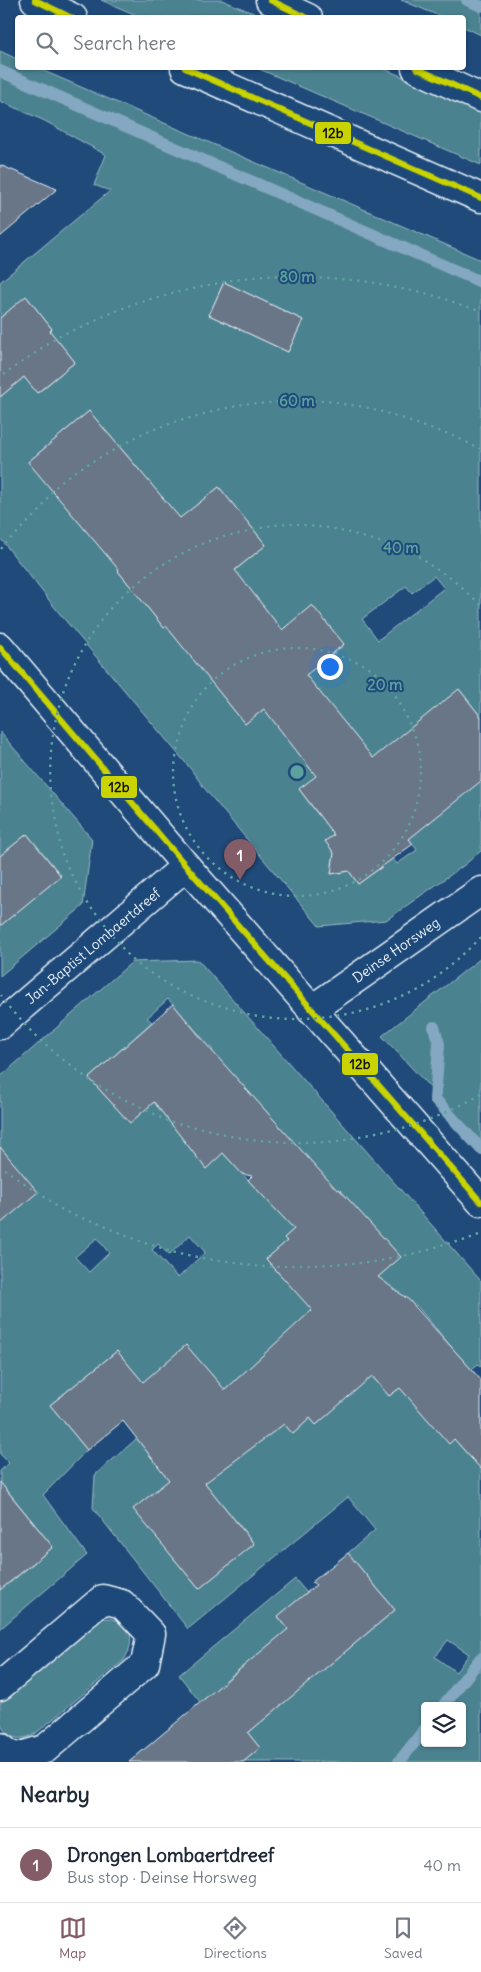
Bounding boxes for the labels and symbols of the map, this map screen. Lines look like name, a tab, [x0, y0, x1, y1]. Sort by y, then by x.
line badge: 12b	[314, 121, 352, 145]
text: 12b	[323, 124, 344, 142]
text: 80 m	[279, 267, 315, 286]
text: 60 m	[279, 391, 315, 410]
text: 40 m	[383, 538, 419, 557]
your location	[317, 654, 343, 680]
text: 20 m	[368, 675, 402, 694]
centre of rings	[288, 763, 306, 781]
line badge: 12b	[100, 775, 138, 799]
text: 12b	[109, 778, 130, 796]
pin: 1	[224, 839, 256, 880]
street label: Jan-Baptist Lombaertdreef	[22, 884, 165, 1008]
street label: Deinse Horsweg	[349, 913, 443, 987]
line badge: 12b	[341, 1052, 379, 1076]
text: 12b	[350, 1055, 371, 1073]

